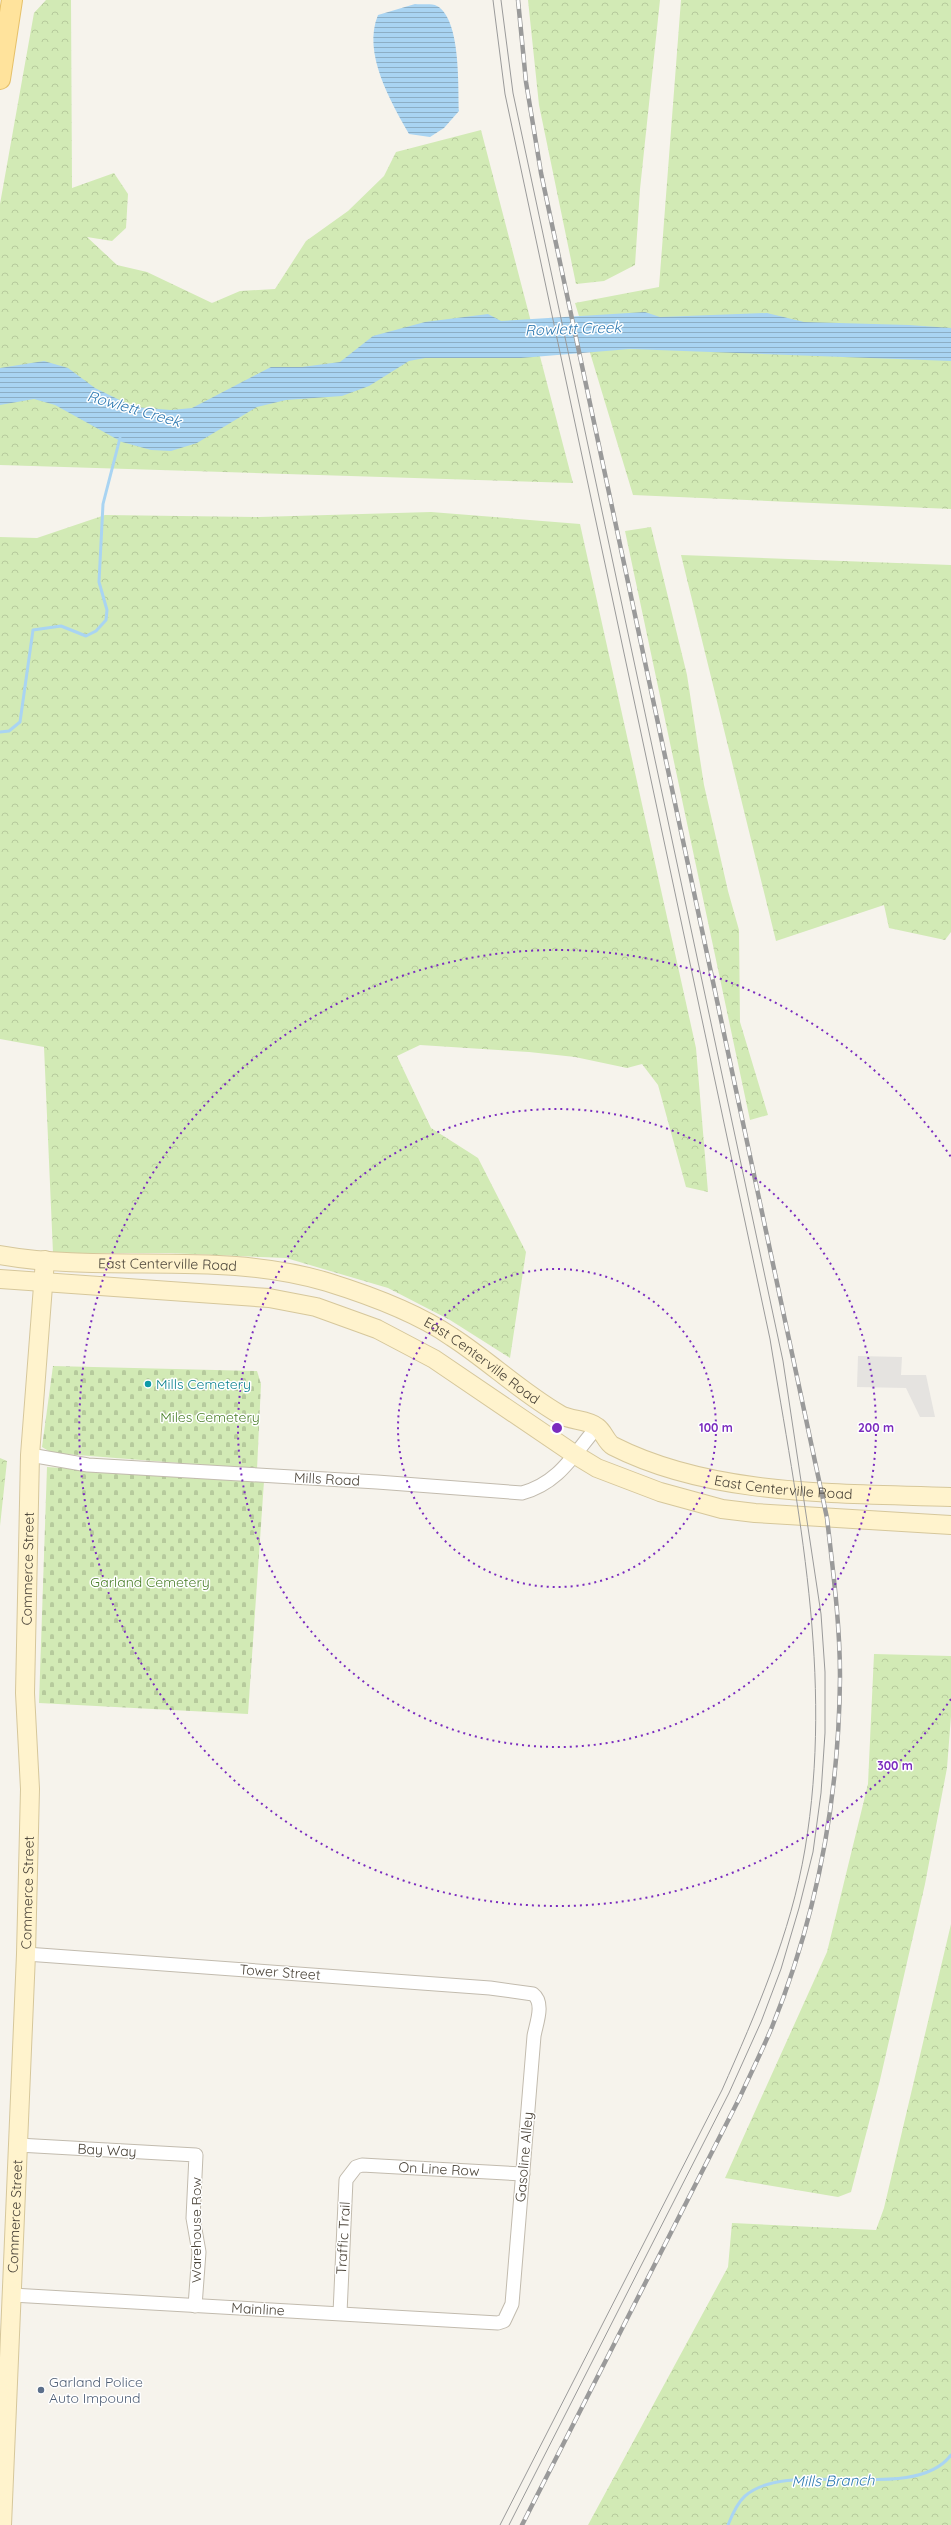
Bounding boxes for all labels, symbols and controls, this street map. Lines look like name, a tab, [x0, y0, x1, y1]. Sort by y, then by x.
water label: Rowlett Creek	[524, 317, 624, 340]
water label: Rowlett Creek	[85, 386, 185, 432]
street label: East Centerville Road	[98, 1254, 238, 1275]
street label: East Centerville Road	[421, 1313, 543, 1408]
place label: Mills Cemetery	[156, 1375, 251, 1393]
marker: Mills Cemetery	[143, 1379, 153, 1389]
park label: Miles Cemetery	[160, 1408, 260, 1426]
text: 100 m	[699, 1420, 733, 1435]
text: 200 m	[858, 1420, 894, 1435]
centre of rings	[550, 1421, 564, 1435]
street label: Mills Road	[294, 1468, 360, 1490]
street label: East Centerville Road	[713, 1471, 853, 1503]
street label: Commerce Street	[17, 1512, 38, 1626]
park label: Garland Cemetery	[90, 1573, 210, 1591]
text: 300 m	[877, 1758, 913, 1773]
street label: Commerce Street	[17, 1835, 38, 1949]
street label: Tower Street	[239, 1960, 321, 1984]
street label: Gasoline Alley	[511, 2111, 537, 2203]
street label: Bay Way	[77, 2139, 137, 2161]
street label: On Line Row	[398, 2158, 480, 2180]
street label: Commerce Street	[4, 2159, 26, 2273]
street label: Warehouse Row	[187, 2177, 205, 2283]
street label: Traffic Trail	[332, 2201, 354, 2275]
street label: Mainline	[231, 2299, 285, 2319]
place label: Garland Police Auto Impound	[49, 2373, 143, 2407]
marker: Garland Police Auto Impound	[36, 2385, 46, 2395]
water label: Mills Branch	[791, 2470, 875, 2491]

